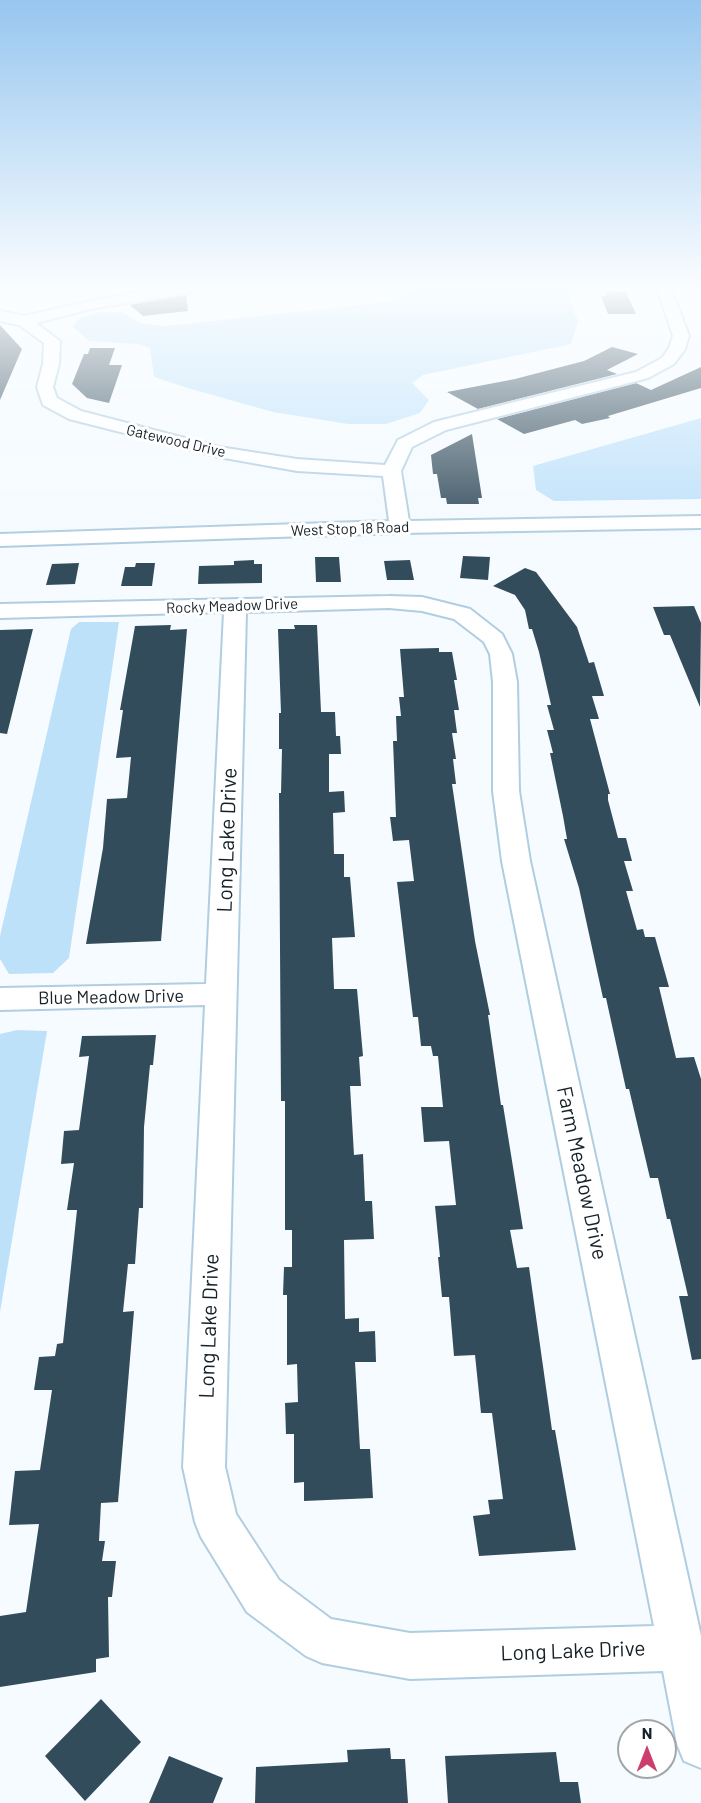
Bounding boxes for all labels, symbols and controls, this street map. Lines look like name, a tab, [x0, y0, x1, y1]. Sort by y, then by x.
street label: Gatewood Drive	[125, 421, 227, 461]
street label: West Stop 18 Road	[290, 518, 410, 540]
street label: Rocky Meadow Drive	[166, 595, 298, 617]
street label: Long Lake Drive	[212, 767, 242, 913]
street label: Blue Meadow Drive	[38, 985, 184, 1009]
street label: Farm Meadow Drive	[551, 1084, 613, 1262]
street label: Long Lake Drive	[194, 1253, 224, 1399]
street label: Long Lake Drive	[500, 1636, 646, 1666]
north arrow	[617, 1719, 677, 1779]
text: N	[642, 1723, 652, 1742]

